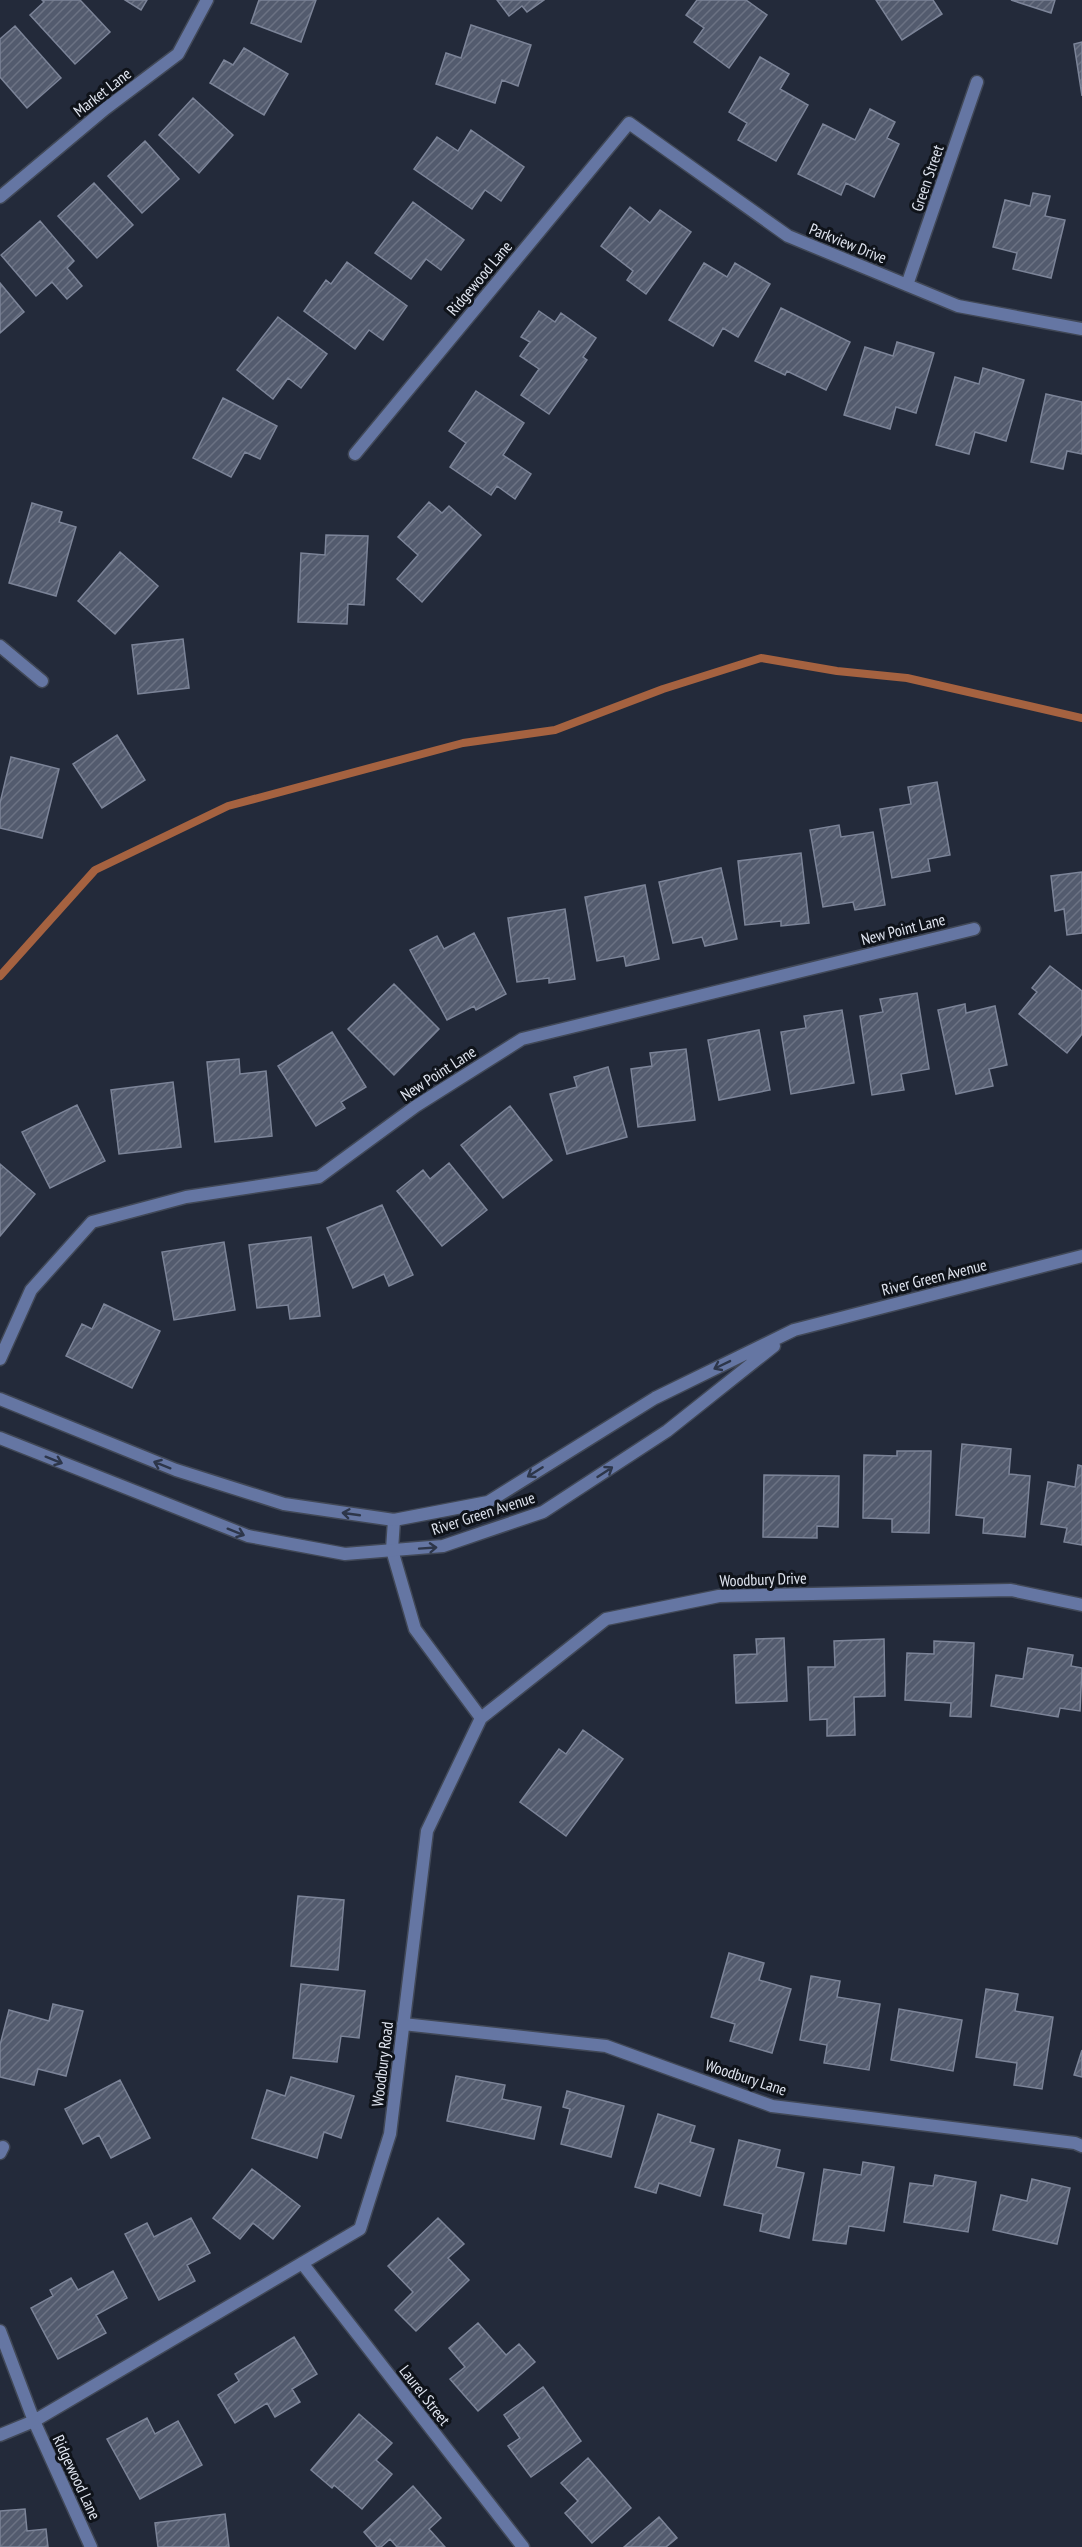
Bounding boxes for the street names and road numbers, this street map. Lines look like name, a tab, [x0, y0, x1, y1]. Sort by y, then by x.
street label: Market Lane	[69, 63, 135, 121]
street label: Green Street	[906, 142, 948, 214]
street label: Parkview Drive	[806, 218, 890, 268]
street label: Ridgewood Lane	[442, 237, 516, 319]
street label: New Point Lane	[859, 909, 947, 949]
street label: New Point Lane	[396, 1041, 480, 1105]
street label: River Green Avenue	[879, 1254, 989, 1300]
street label: River Green Avenue	[429, 1487, 537, 1539]
street label: Woodbury Drive	[719, 1567, 807, 1591]
street label: Woodbury Road	[367, 2020, 397, 2108]
street label: Woodbury Lane	[703, 2054, 789, 2100]
street label: Laurel Street	[395, 2361, 455, 2430]
street label: Ridgewood Lane	[49, 2431, 105, 2523]

